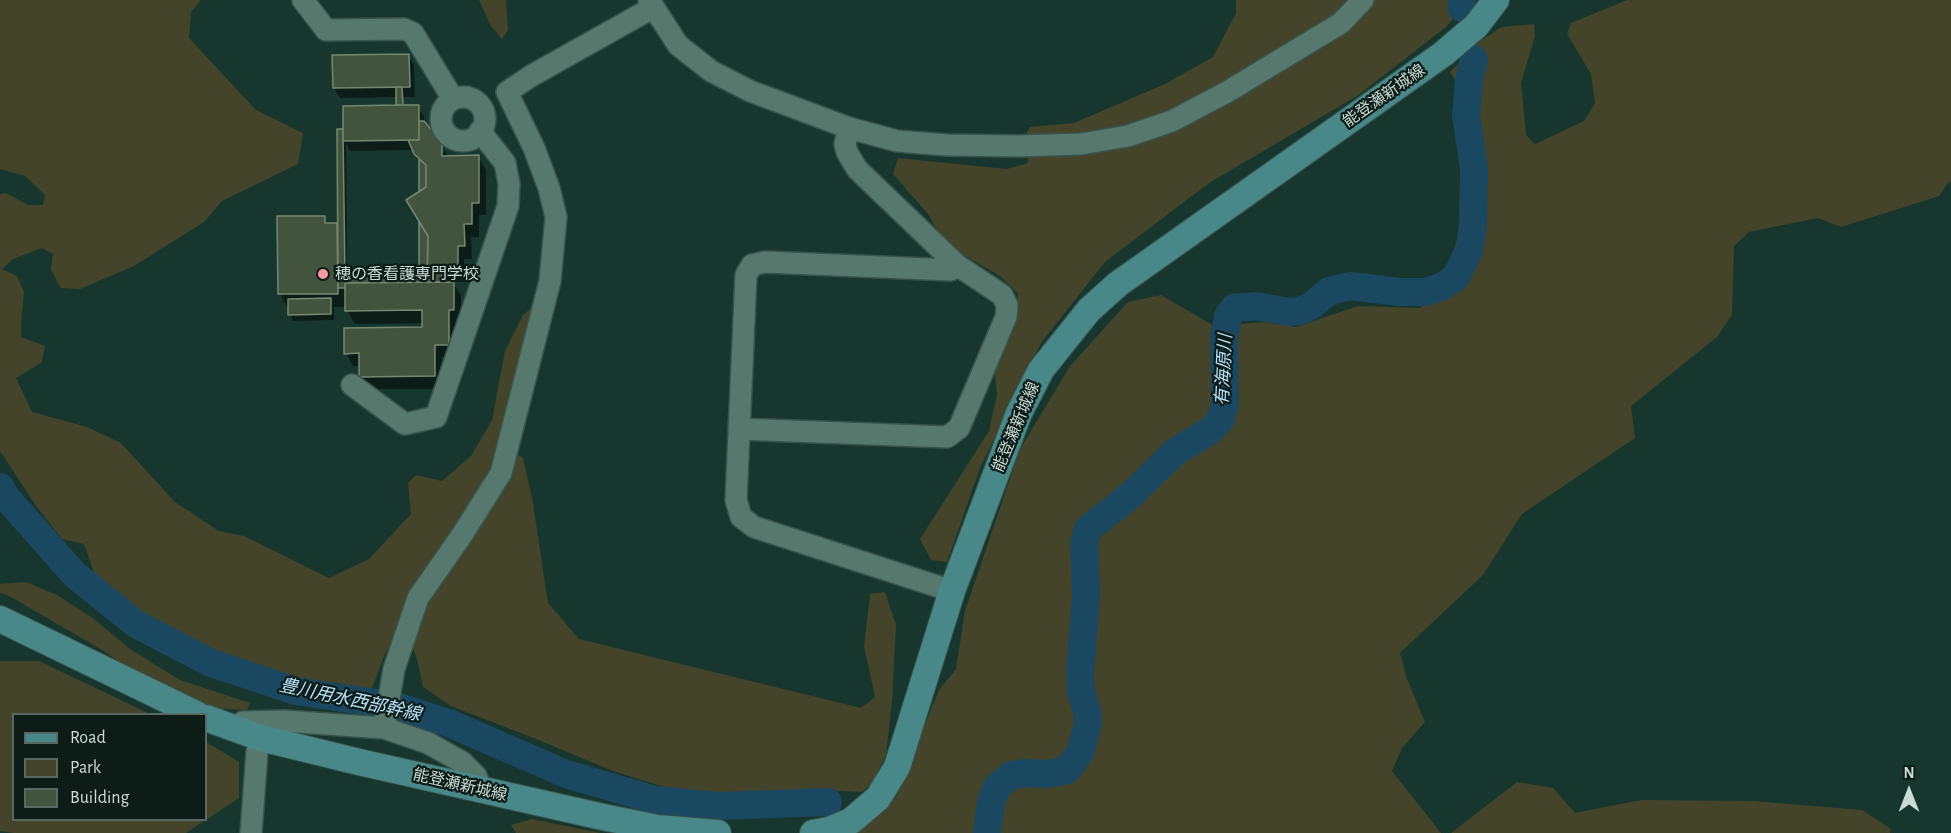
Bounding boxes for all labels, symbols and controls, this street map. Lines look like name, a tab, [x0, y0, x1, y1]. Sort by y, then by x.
street label: 能登瀬新城線	[1339, 61, 1429, 131]
place label: 穂の香看護専門学校	[335, 264, 479, 284]
marker: 穂の香看護専門学校	[316, 267, 330, 281]
water label: 有海原川	[1211, 333, 1237, 407]
street label: 能登瀬新城線	[988, 379, 1044, 475]
water label: 豊川用水西部幹線	[277, 674, 423, 726]
legend	[12, 713, 207, 821]
text: Road	[70, 729, 106, 747]
text: Park	[70, 759, 101, 777]
north arrow	[1879, 761, 1939, 821]
street label: 能登瀬新城線	[411, 765, 509, 805]
text: N	[1903, 765, 1915, 781]
text: Building	[70, 789, 129, 807]

